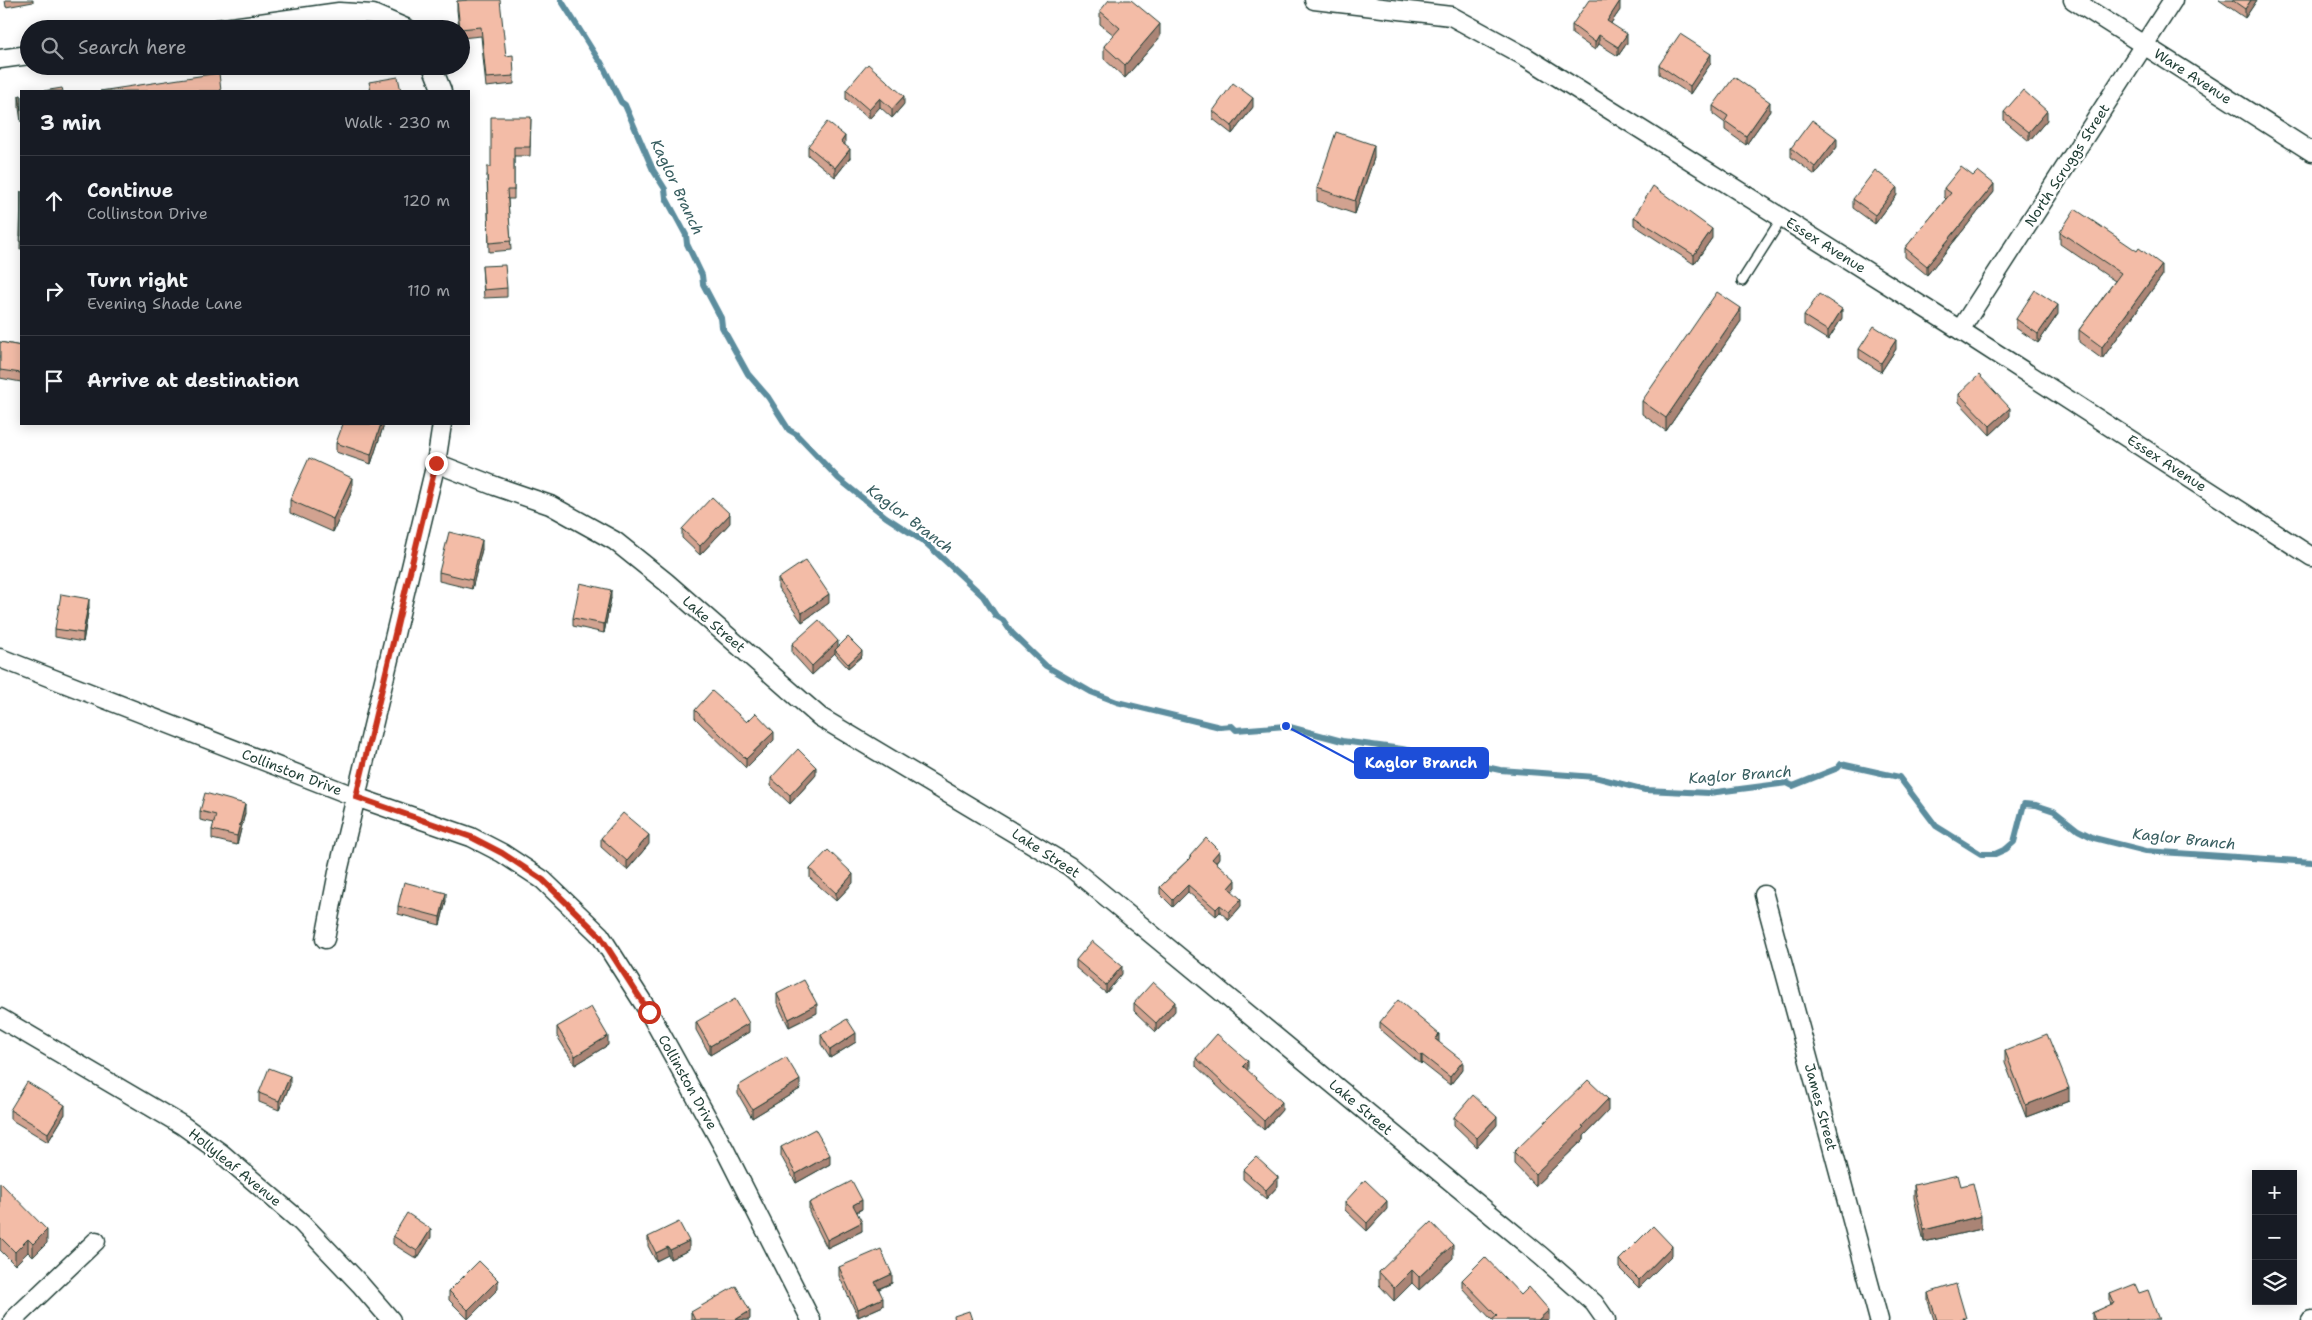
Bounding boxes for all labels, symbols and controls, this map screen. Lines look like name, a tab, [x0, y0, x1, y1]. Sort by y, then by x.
search box	[20, 20, 470, 75]
icon: search	[38, 34, 66, 62]
text: Search here	[78, 35, 187, 60]
street label: Ware Avenue	[2151, 44, 2235, 108]
street label: North Scruggs Street	[2021, 100, 2113, 230]
text: 3 min	[40, 109, 101, 137]
text: Walk · 230 m	[344, 112, 450, 133]
water label: Kaglor Branch	[646, 136, 708, 238]
text: Continue	[87, 178, 173, 203]
icon: ahead	[40, 187, 68, 215]
text: 120 m	[403, 190, 450, 211]
text: Collinston Drive	[87, 203, 208, 224]
street label: Essex Avenue	[1783, 213, 1869, 277]
text: Turn right	[87, 268, 188, 293]
icon: right	[40, 277, 68, 305]
text: 110 m	[407, 280, 450, 301]
text: Evening Shade Lane	[87, 293, 243, 314]
icon: arrive	[40, 367, 68, 395]
text: Arrive at destination	[87, 368, 299, 393]
street label: Essex Avenue	[2124, 431, 2210, 495]
route end	[425, 452, 448, 475]
water label: Kaglor Branch	[863, 480, 957, 558]
street label: Lake Street	[679, 592, 749, 656]
street label: Collinston Drive	[239, 745, 345, 799]
callout: Kaglor Branch	[1355, 748, 1488, 778]
text: Kaglor Branch	[1365, 753, 1477, 773]
water label: Kaglor Branch	[1688, 761, 1792, 789]
street label: Lake Street	[1009, 824, 1083, 882]
water label: Kaglor Branch	[2131, 824, 2237, 854]
route start	[638, 1001, 661, 1024]
street label: Collinston Drive	[655, 1031, 722, 1133]
street label: James Street	[1801, 1061, 1841, 1153]
street label: Lake Street	[1325, 1075, 1397, 1139]
street label: Hollyleaf Avenue	[185, 1124, 285, 1210]
map controls	[2252, 1170, 2297, 1305]
button: +	[2252, 1170, 2297, 1215]
button: −	[2252, 1215, 2297, 1260]
button: layers	[2252, 1260, 2297, 1305]

